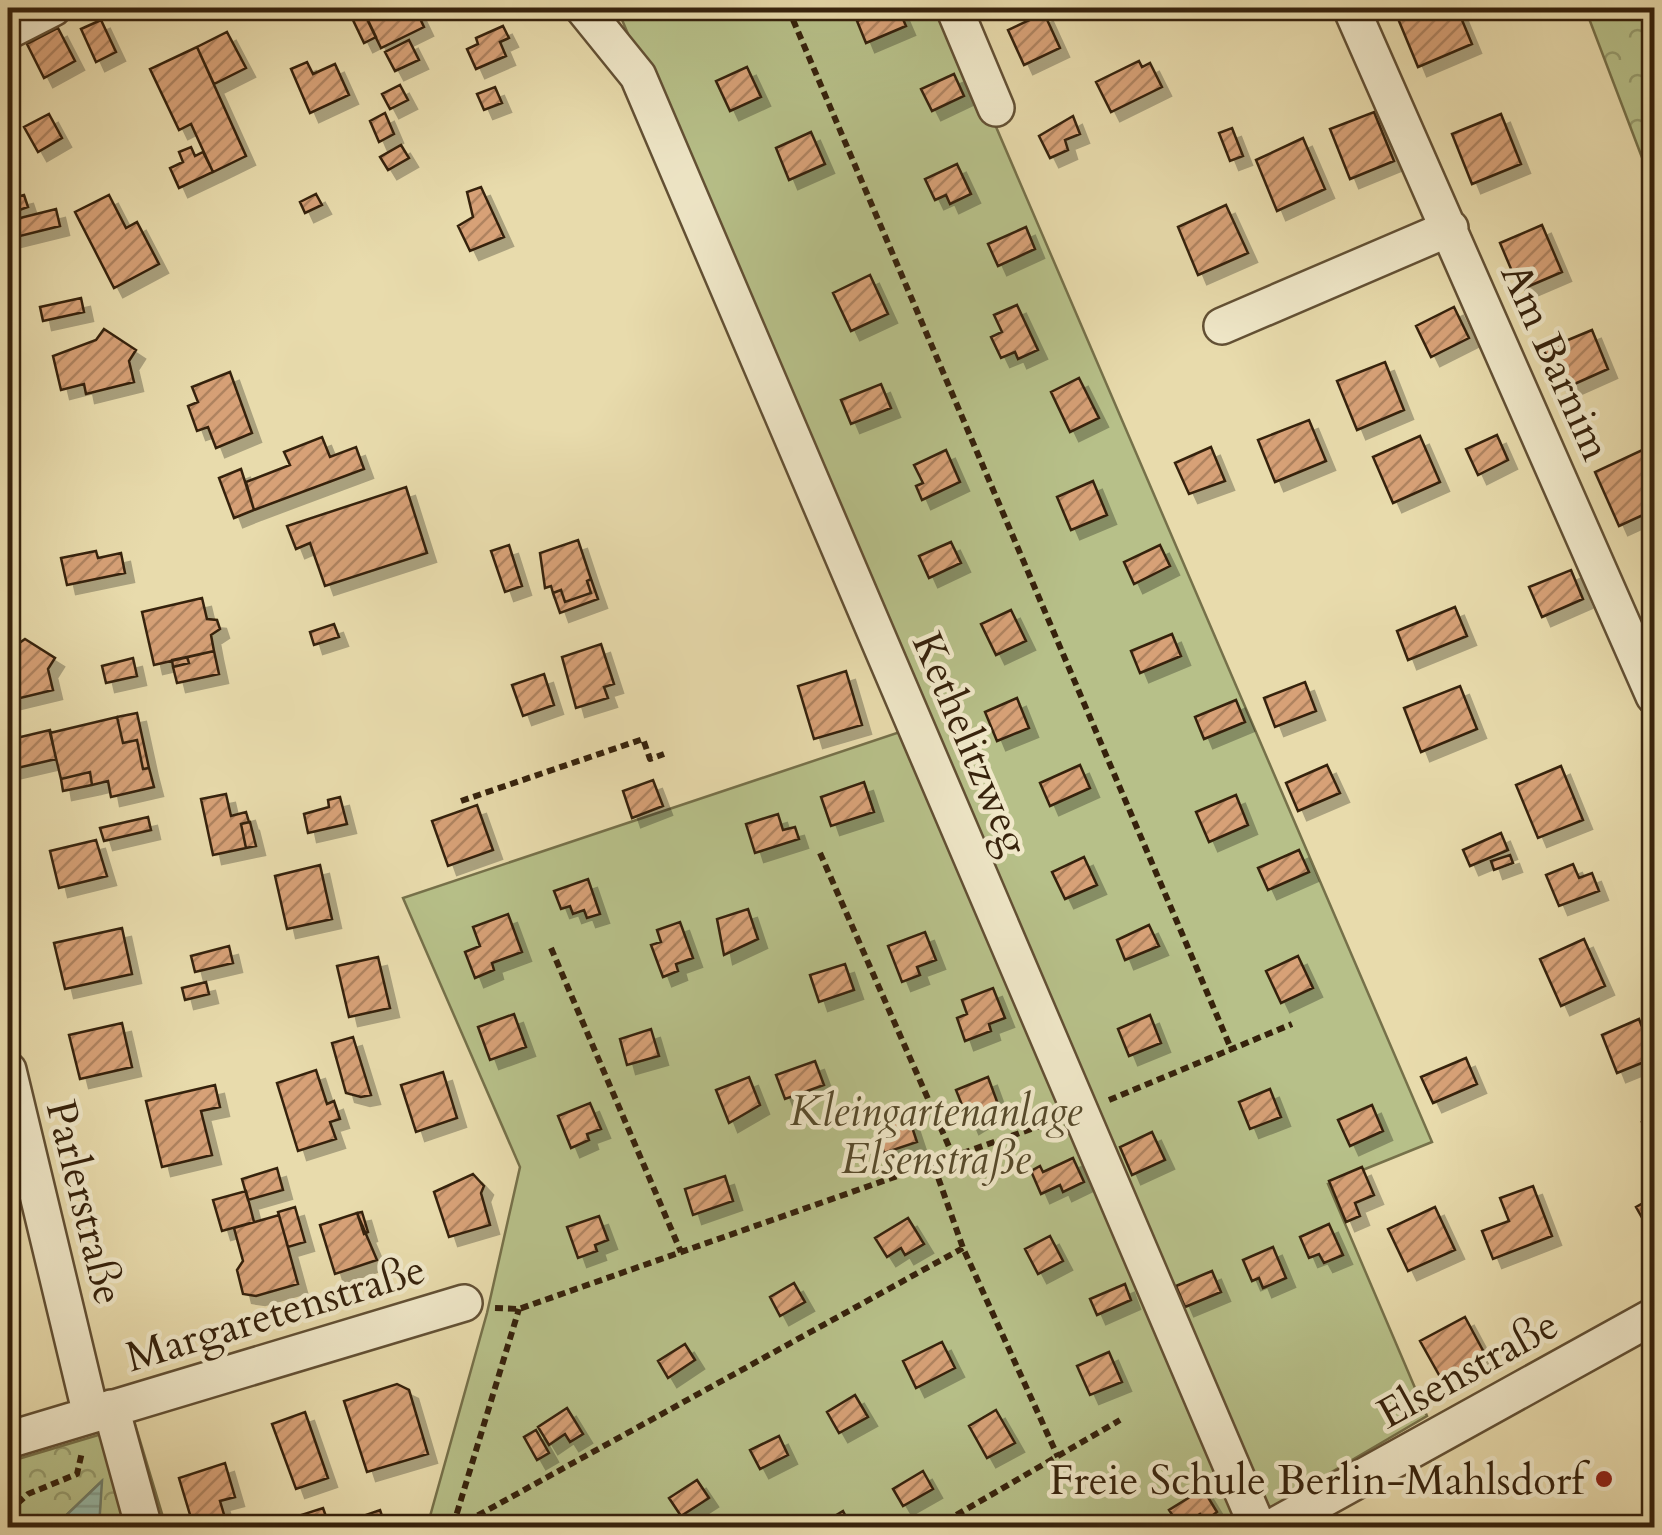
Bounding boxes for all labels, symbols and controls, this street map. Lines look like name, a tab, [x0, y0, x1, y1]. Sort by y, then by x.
street label: Am Barnim	[1487, 254, 1625, 470]
street label: Kethelitzweg	[898, 624, 1043, 864]
park label: Kleingartenanlage Elsenstraße	[790, 1083, 1083, 1188]
street label: Parlerstraße	[32, 1094, 137, 1310]
street label: Margaretenstraße	[119, 1241, 432, 1386]
street label: Elsenstraße	[1367, 1296, 1568, 1442]
place label: Freie Schule Berlin-Mahlsdorf	[1049, 1452, 1590, 1509]
marker: Freie Schule Berlin-Mahlsdorf	[1593, 1468, 1615, 1490]

